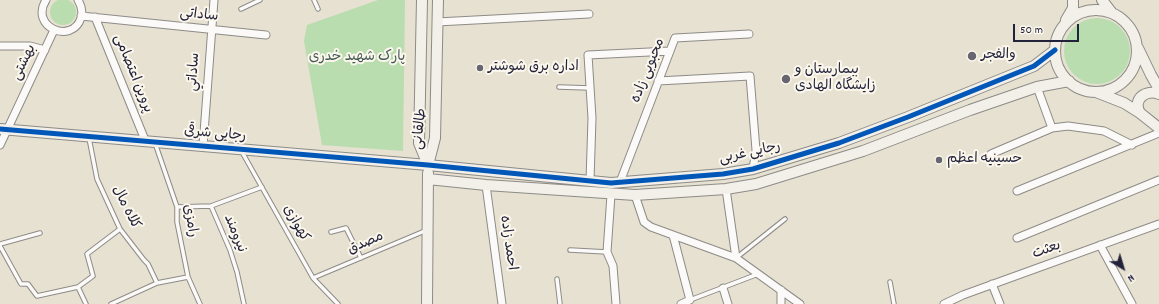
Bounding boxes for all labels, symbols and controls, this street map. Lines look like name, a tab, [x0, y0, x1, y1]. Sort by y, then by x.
street label: ساداتی	[179, 6, 219, 26]
scale bar	[1015, 16, 1081, 42]
text: 50 m	[1020, 22, 1043, 39]
street label: پروین اعتصامی	[109, 32, 155, 116]
street label: محبوبی زاده	[628, 36, 670, 106]
street label: بهشتی	[9, 42, 41, 84]
place label: والفجر	[981, 48, 1016, 64]
park label: پارک شهید خدری	[309, 50, 405, 66]
marker: والفجر	[966, 50, 978, 62]
street label: ساداتي	[185, 52, 205, 92]
place label: اداره برق شوشتر	[488, 60, 579, 76]
marker: اداره برق شوشتر	[475, 63, 485, 73]
place label: بیمارستان و زایشگاه الهادی	[795, 63, 875, 96]
marker: بیمارستان و زایشگاه الهادی	[780, 73, 792, 85]
street label: طالقانی	[410, 107, 432, 151]
street label: رجایی شرقی	[183, 124, 247, 146]
street label: رجایی غربی	[718, 139, 782, 169]
place label: حسینیه اعظم	[947, 152, 1022, 168]
marker: حسینیه اعظم	[934, 155, 944, 165]
street label: کلاه مال	[107, 184, 143, 232]
street label: رامزی	[178, 203, 200, 239]
street label: کهوازی	[278, 203, 312, 245]
street label: نیرومند	[219, 213, 249, 255]
street label: احمد زاده	[495, 215, 519, 271]
street label: مصدق	[345, 229, 387, 259]
street label: بعثت	[1031, 238, 1063, 264]
north arrow	[1103, 248, 1143, 288]
text: N	[1123, 269, 1137, 285]

